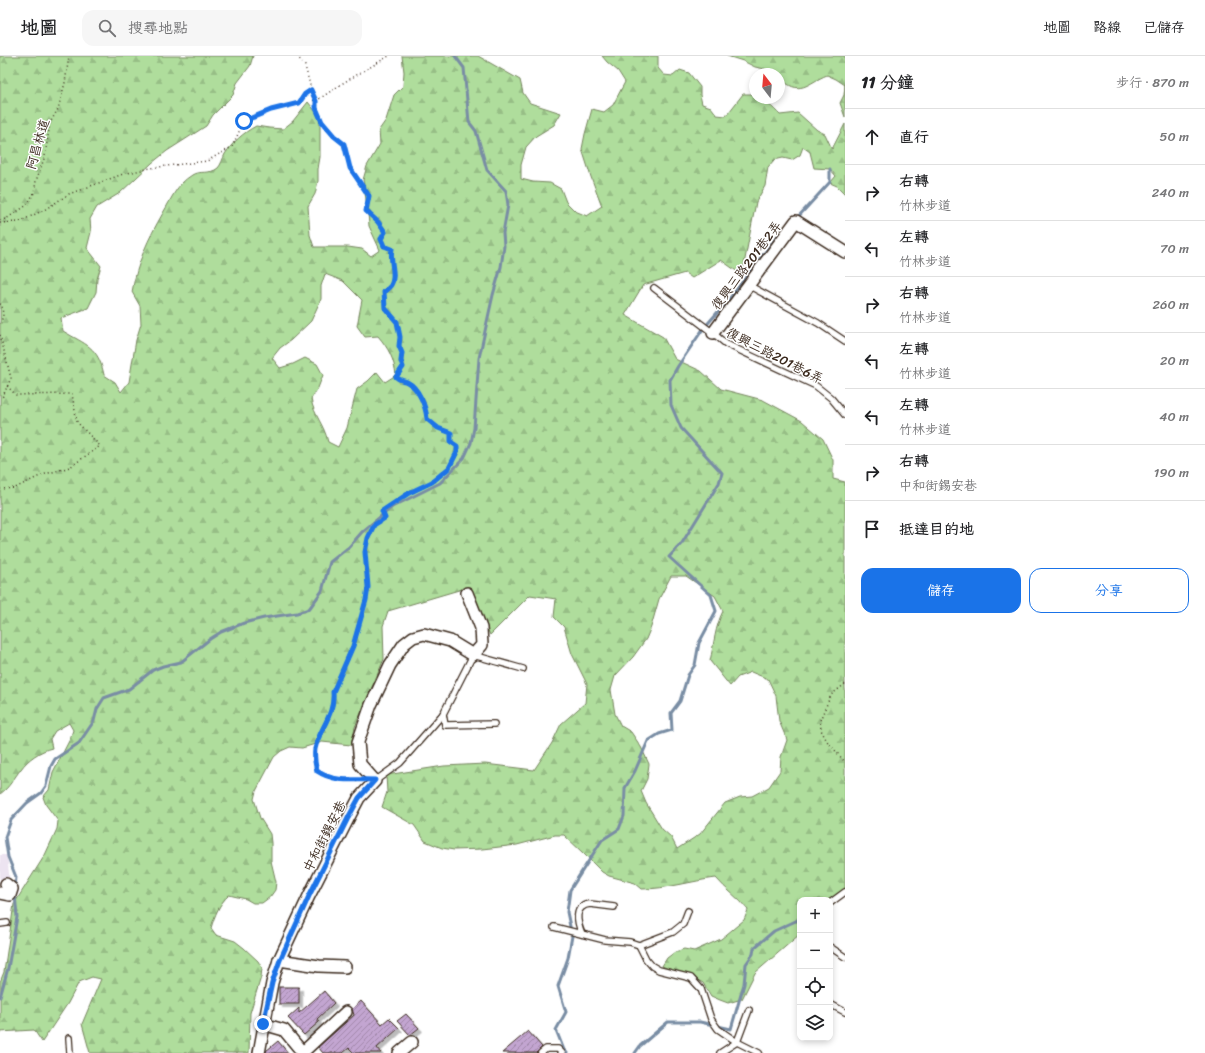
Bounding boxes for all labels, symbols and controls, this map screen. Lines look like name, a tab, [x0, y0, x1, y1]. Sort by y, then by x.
search box	[82, 10, 362, 46]
text: 地圖	[20, 11, 58, 44]
text: 搜尋地點	[128, 15, 188, 41]
text: 地圖	[1043, 15, 1071, 40]
text: 路線	[1093, 15, 1121, 40]
text: 已儲存	[1143, 15, 1185, 40]
icon: search	[96, 17, 118, 39]
text: 11 分鐘	[861, 67, 914, 97]
north arrow	[749, 68, 785, 104]
text: 步行 · 870 m	[1116, 71, 1189, 94]
route start	[235, 112, 253, 130]
street label: 阿昌林道	[19, 116, 56, 172]
text: 直行	[899, 124, 929, 150]
text: 50 m	[1159, 125, 1189, 148]
icon: ahead	[861, 126, 883, 148]
text: 右轉	[899, 168, 929, 194]
text: 240 m	[1152, 181, 1189, 204]
icon: right	[861, 182, 883, 204]
text: 竹林步道	[899, 194, 951, 217]
street label: 復興三路201巷2弄	[705, 216, 788, 315]
text: 左轉	[899, 224, 929, 250]
text: 70 m	[1160, 237, 1189, 260]
icon: left	[861, 238, 883, 260]
text: 竹林步道	[899, 250, 951, 273]
text: 右轉	[899, 280, 929, 306]
text: 260 m	[1153, 293, 1189, 316]
icon: right	[861, 294, 883, 316]
text: 竹林步道	[899, 306, 951, 329]
street label: 復興三路201巷6弄	[722, 321, 828, 390]
text: 左轉	[899, 336, 929, 362]
text: 20 m	[1160, 349, 1189, 372]
icon: left	[861, 350, 883, 372]
text: 竹林步道	[899, 362, 951, 385]
text: 左轉	[899, 392, 929, 418]
text: 40 m	[1159, 405, 1189, 428]
icon: left	[861, 406, 883, 428]
text: 竹林步道	[899, 418, 951, 441]
text: 右轉	[899, 448, 929, 474]
text: 190 m	[1154, 461, 1189, 484]
icon: right	[861, 462, 883, 484]
text: 中和街錫安巷	[899, 474, 977, 497]
text: 抵達目的地	[899, 516, 974, 542]
icon: arrive	[861, 518, 883, 540]
button: 儲存	[861, 568, 1021, 613]
button: 分享	[1029, 568, 1189, 613]
street label: 中和街錫安巷	[296, 796, 352, 876]
map controls	[797, 897, 833, 1041]
button: +	[797, 897, 833, 933]
button: −	[797, 933, 833, 969]
button: locate	[797, 969, 833, 1005]
button: layers	[797, 1005, 833, 1041]
route end	[254, 1015, 272, 1033]

